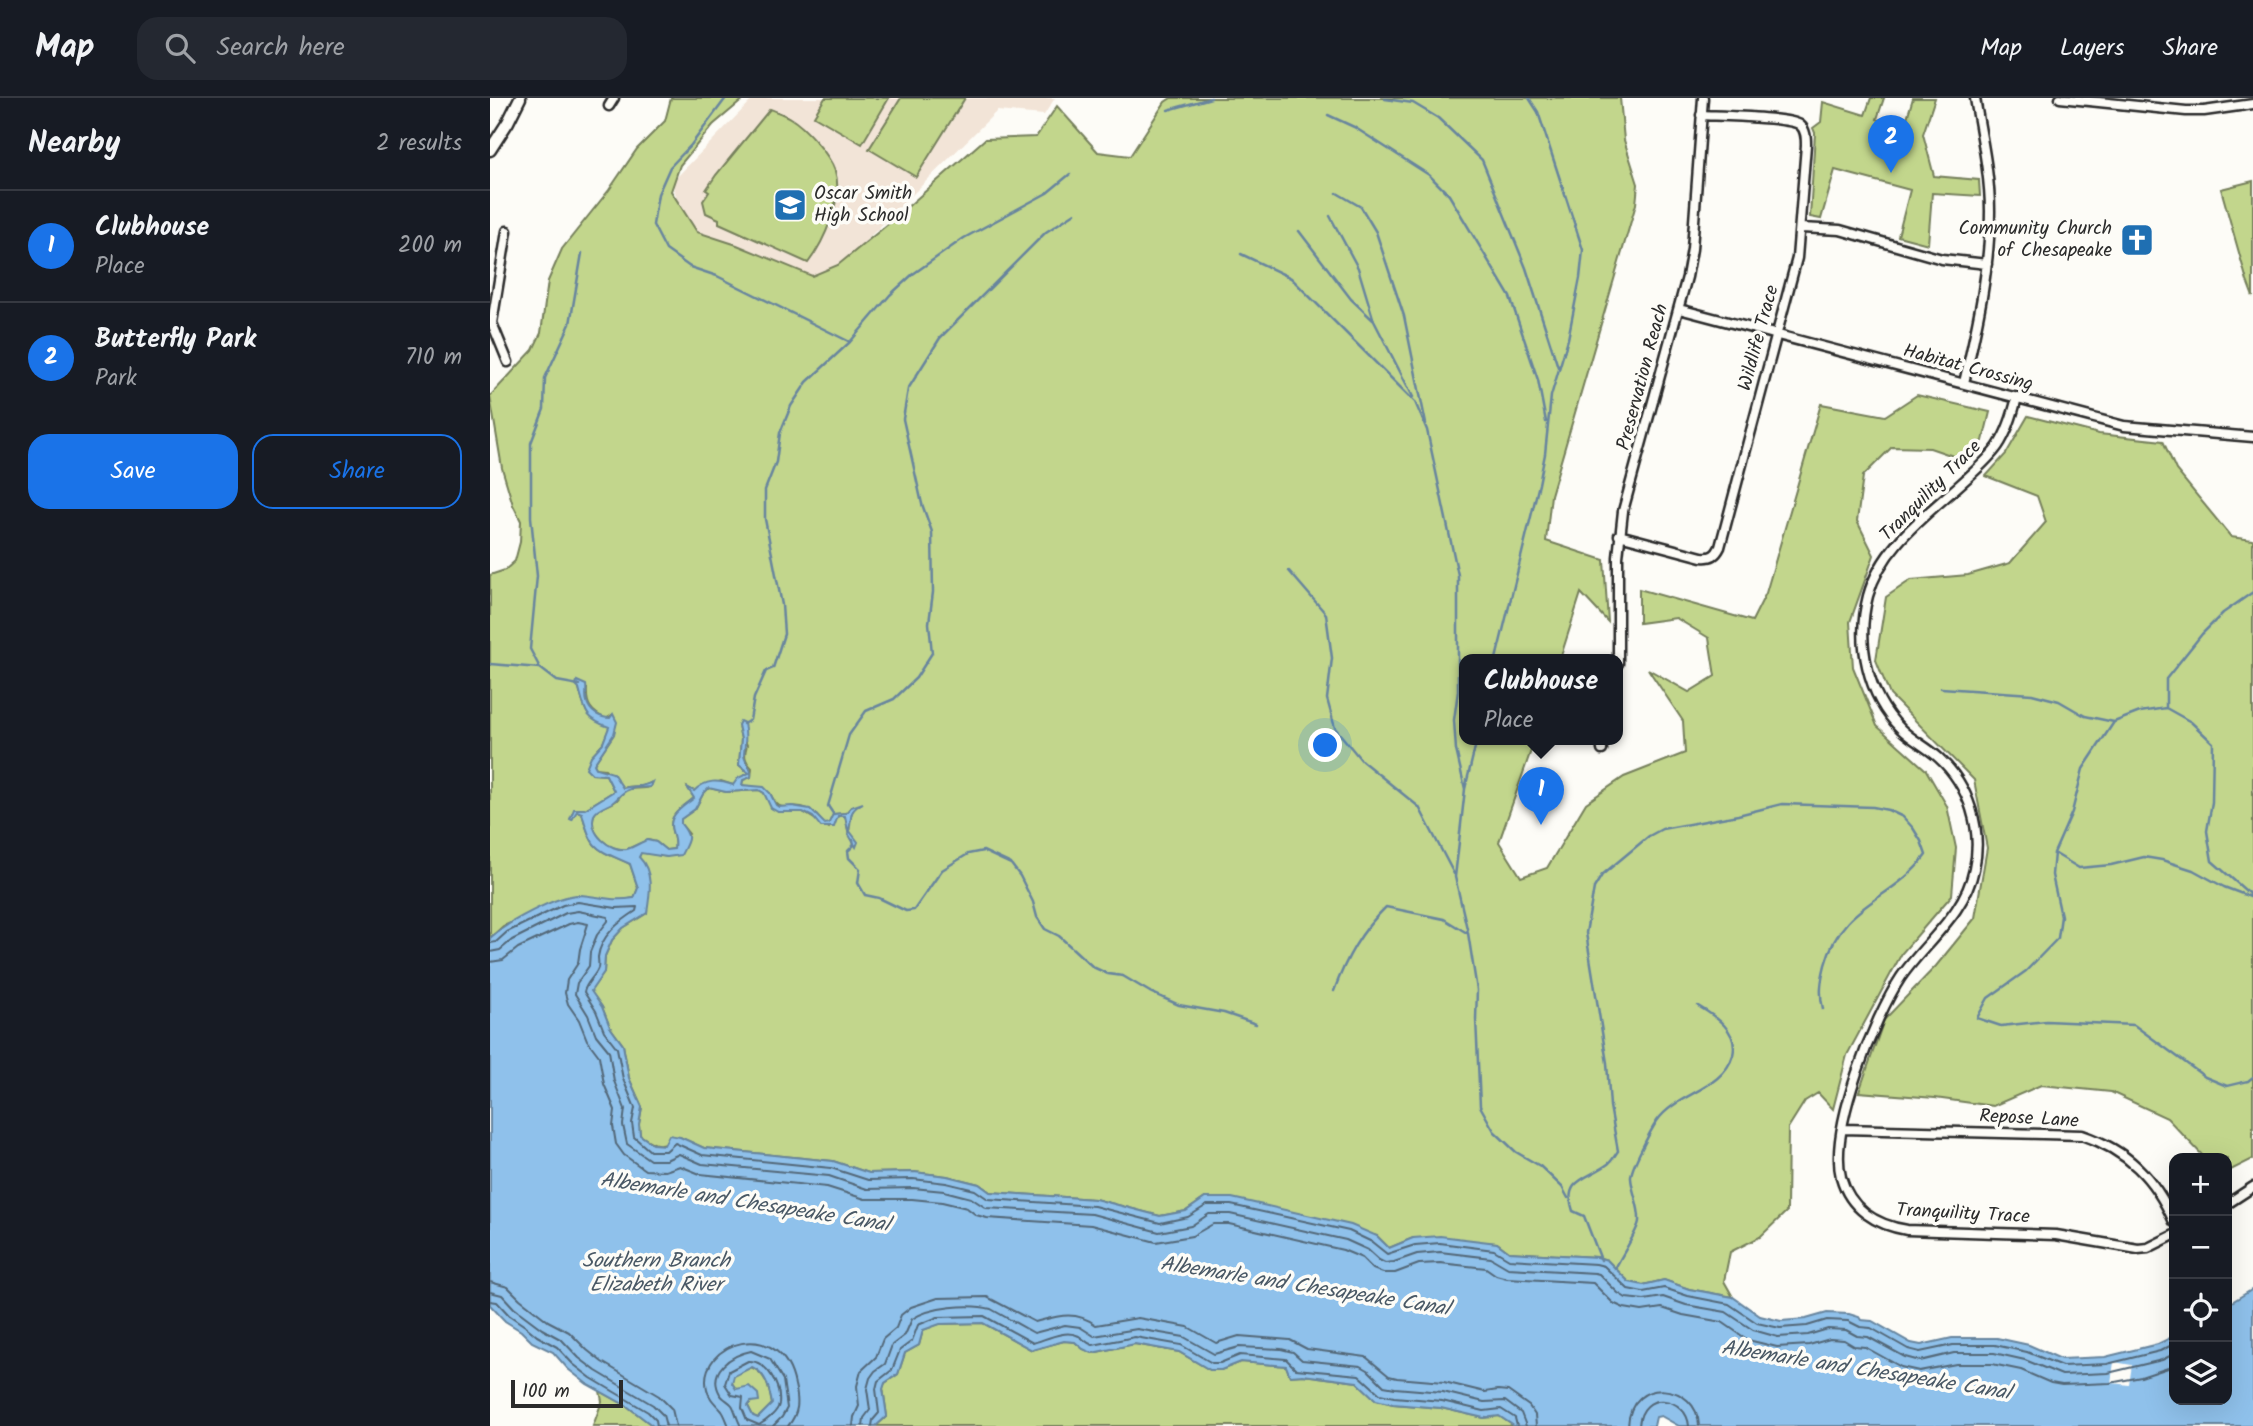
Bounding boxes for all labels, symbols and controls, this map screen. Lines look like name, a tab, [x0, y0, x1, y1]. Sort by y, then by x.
search box	[137, 17, 627, 80]
text: Map	[35, 22, 95, 75]
text: Search here	[217, 27, 345, 69]
icon: search	[161, 29, 199, 67]
text: Map	[1980, 29, 2022, 68]
text: Layers	[2060, 29, 2124, 68]
text: Share	[2162, 29, 2218, 68]
pin: 2	[1868, 115, 1914, 173]
text: Nearby	[28, 120, 120, 168]
text: 2 results	[376, 126, 462, 162]
place label: Oscar Smith High School	[814, 179, 912, 231]
school or university icon: Oscar Smith High School	[771, 186, 809, 224]
text: Clubhouse	[95, 207, 209, 249]
place label: Community Church of Chesapeake	[1958, 214, 2112, 266]
church icon: Community Church of Chesapeake	[2118, 221, 2156, 259]
text: 1	[48, 228, 54, 264]
text: 200 m	[398, 228, 462, 264]
text: Place	[95, 249, 145, 285]
street label: Wildlife Trace	[1730, 281, 1788, 394]
street label: Preservation Reach	[1609, 300, 1677, 454]
text: Butterfly Park	[95, 319, 256, 361]
street label: Habitat Crossing	[1900, 336, 2036, 400]
text: 2	[44, 340, 58, 376]
text: 710 m	[405, 340, 462, 376]
text: Park	[95, 361, 137, 397]
street label: Tranquility Trace	[1873, 433, 1989, 549]
button: Save	[28, 434, 238, 509]
button: Share	[252, 434, 462, 509]
popup	[1459, 654, 1623, 745]
text: Clubhouse	[1484, 661, 1598, 703]
text: Place	[1484, 703, 1533, 739]
your location	[1308, 728, 1342, 762]
pin: 1	[1518, 767, 1564, 825]
street label: Repose Lane	[1979, 1101, 2080, 1137]
map controls	[2169, 1153, 2232, 1405]
button: +	[2169, 1153, 2232, 1216]
water label: Albemarle and Chesapeake Canal	[598, 1164, 896, 1243]
street label: Tranquility Trace	[1896, 1196, 2031, 1232]
button: −	[2169, 1216, 2232, 1279]
water label: Southern Branch Elizabeth River	[582, 1245, 732, 1302]
water label: Albemarle and Chesapeake Canal	[1158, 1248, 1456, 1327]
button: locate	[2169, 1279, 2232, 1342]
water label: Albemarle and Chesapeake Canal	[1719, 1332, 2017, 1411]
button: layers	[2169, 1342, 2232, 1405]
scale bar	[511, 1377, 623, 1409]
text: 100 m	[522, 1377, 570, 1407]

